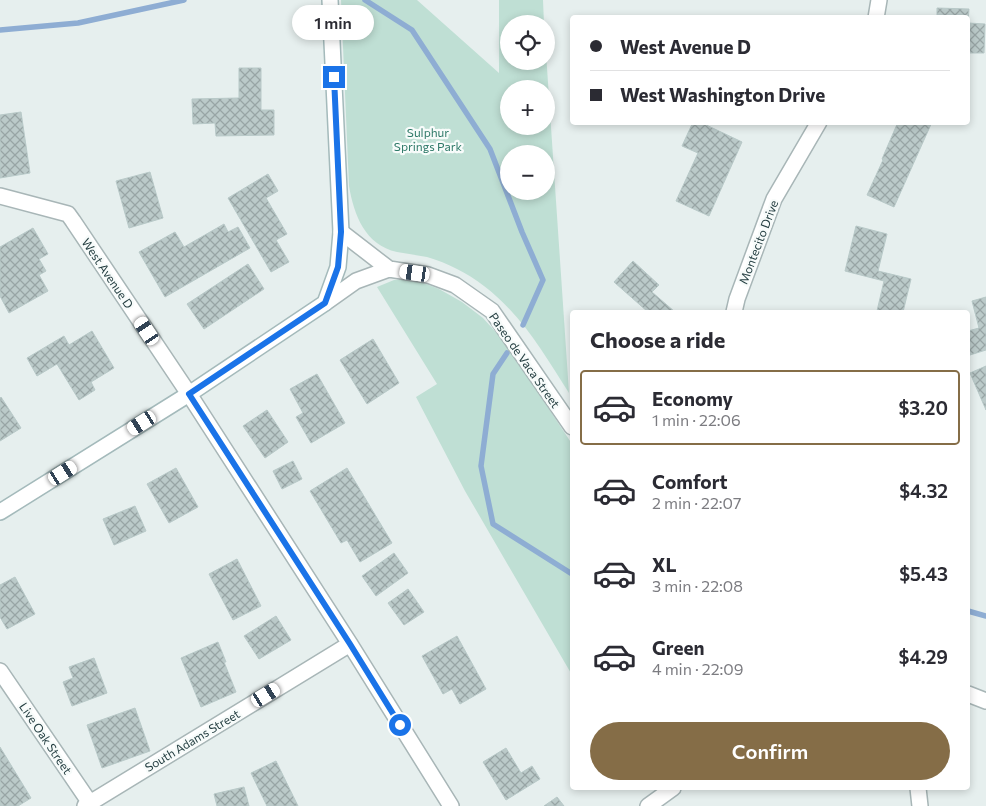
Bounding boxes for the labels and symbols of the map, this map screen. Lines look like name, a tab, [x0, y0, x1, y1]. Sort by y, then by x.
callout: 1 min	[293, 5, 375, 40]
route end	[323, 66, 345, 88]
park label: Sulphur Springs Park	[394, 125, 463, 153]
street label: Montecito Drive	[736, 198, 780, 286]
street label: West Avenue D	[79, 235, 137, 311]
car	[399, 263, 430, 283]
street label: Paseo de Vaca Street	[487, 310, 563, 410]
car	[132, 314, 161, 348]
car	[125, 409, 158, 437]
car	[46, 459, 79, 487]
car	[249, 681, 282, 709]
street label: Live Oak Street	[17, 700, 75, 777]
street label: South Adams Street	[142, 706, 242, 774]
route start	[389, 714, 411, 736]

